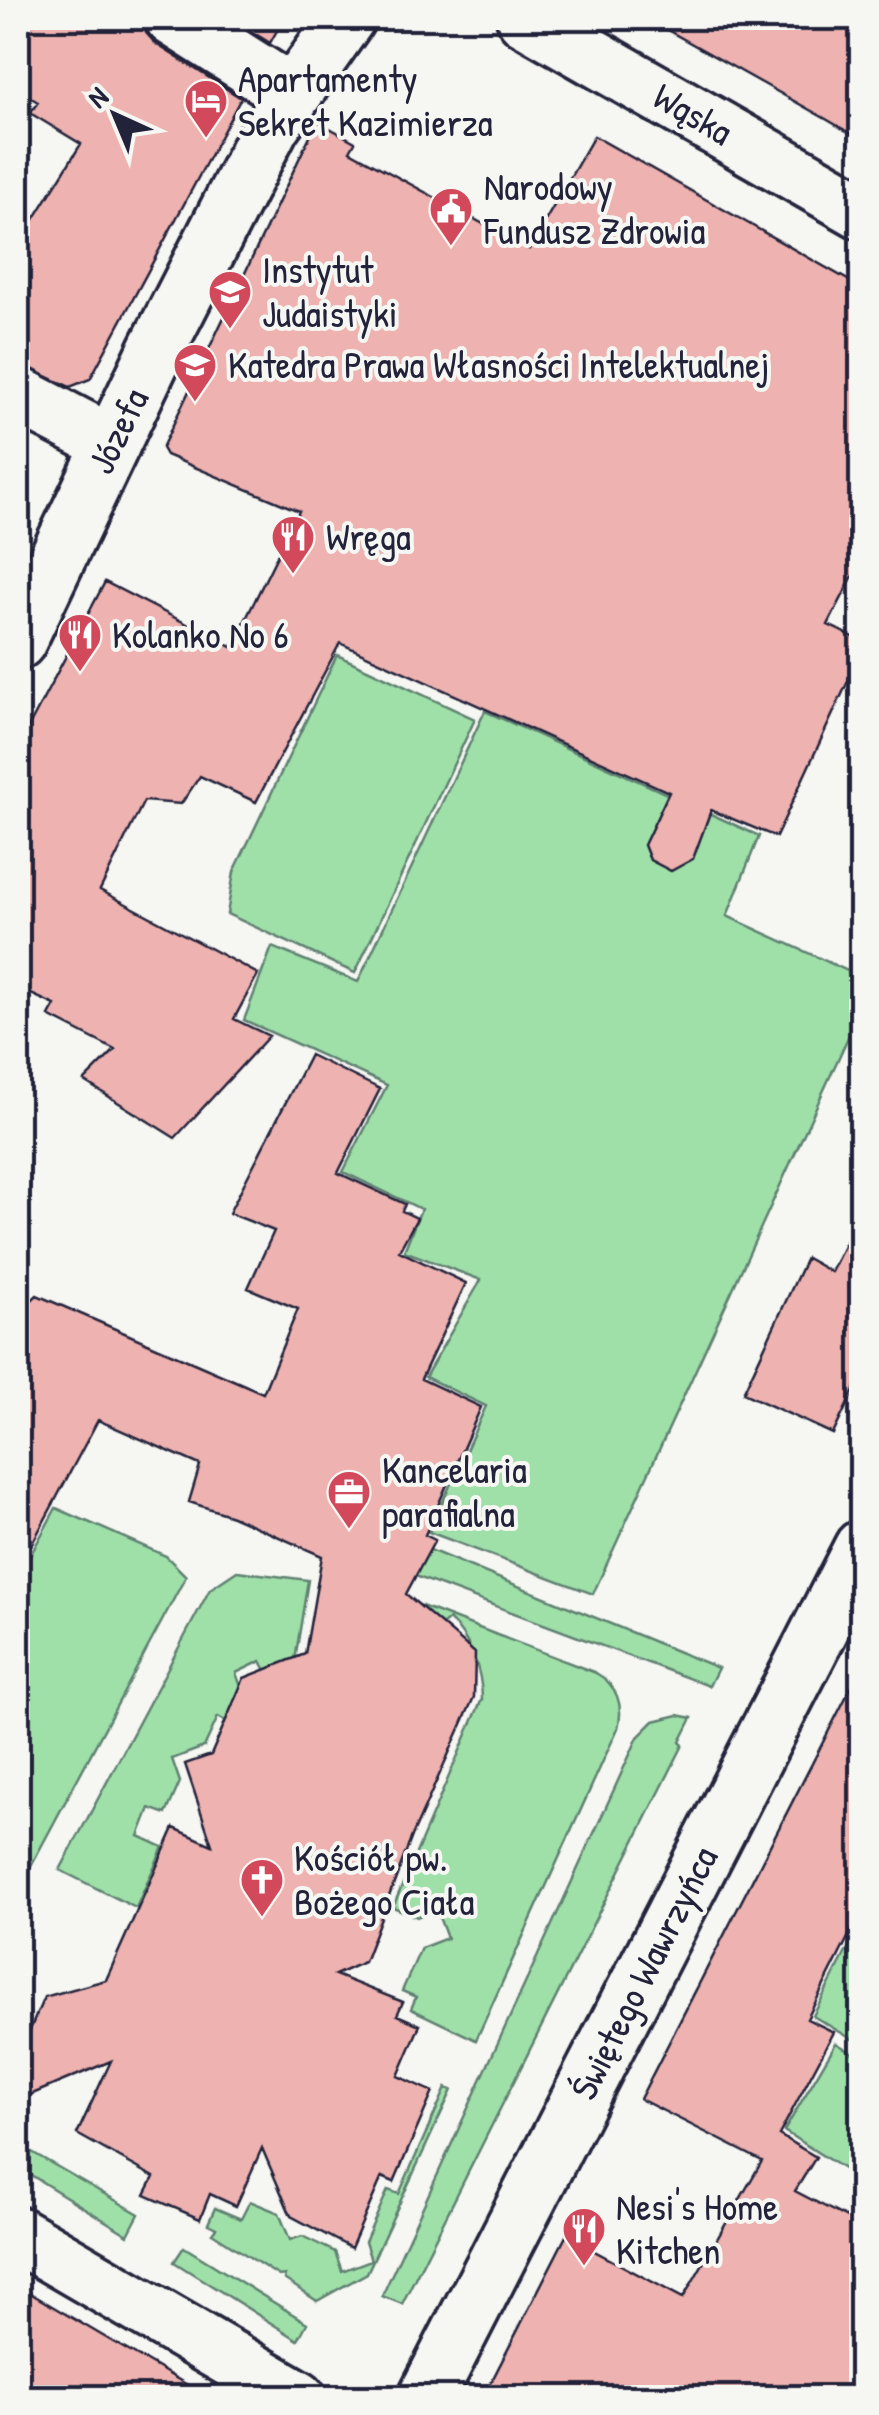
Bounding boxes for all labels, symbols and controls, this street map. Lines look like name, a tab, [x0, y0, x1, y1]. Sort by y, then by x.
place label: Apartamenty Sekret Kazimierza	[238, 52, 493, 148]
north arrow	[65, 65, 165, 165]
street label: Wąska	[644, 70, 743, 157]
text: N	[79, 78, 116, 116]
hotel icon: Apartamenty Sekret Kazimierza	[183, 78, 229, 139]
place label: Narodowy Fundusz Zdrowia	[483, 160, 705, 256]
public building icon: Narodowy Fundusz Zdrowia	[428, 186, 474, 247]
place label: Instytut Judaistyki	[262, 243, 398, 339]
school or university icon: Instytut Judaistyki	[207, 269, 253, 330]
place label: Katedra Prawa Własności Intelektualnej	[228, 338, 769, 390]
school or university icon: Katedra Prawa Własności Intelektualnej	[172, 342, 218, 403]
street label: Józefa	[74, 379, 160, 482]
place label: Wręga	[326, 510, 411, 562]
restaurant icon: Wręga	[270, 514, 316, 575]
place label: Kolanko No 6	[112, 608, 289, 660]
restaurant icon: Kolanko No 6	[57, 612, 103, 673]
place label: Kancelaria parafialna	[382, 1443, 527, 1539]
office icon: Kancelaria parafialna	[326, 1469, 372, 1530]
place label: Kościół pw. Bożego Ciała	[294, 1831, 475, 1927]
street label: Świętego Wawrzyńca	[557, 1837, 729, 2108]
church icon: Kościół pw. Bożego Ciała	[239, 1857, 285, 1918]
place label: Nesi's Home Kitchen	[616, 2180, 778, 2276]
restaurant icon: Nesi's Home Kitchen	[561, 2206, 607, 2267]

